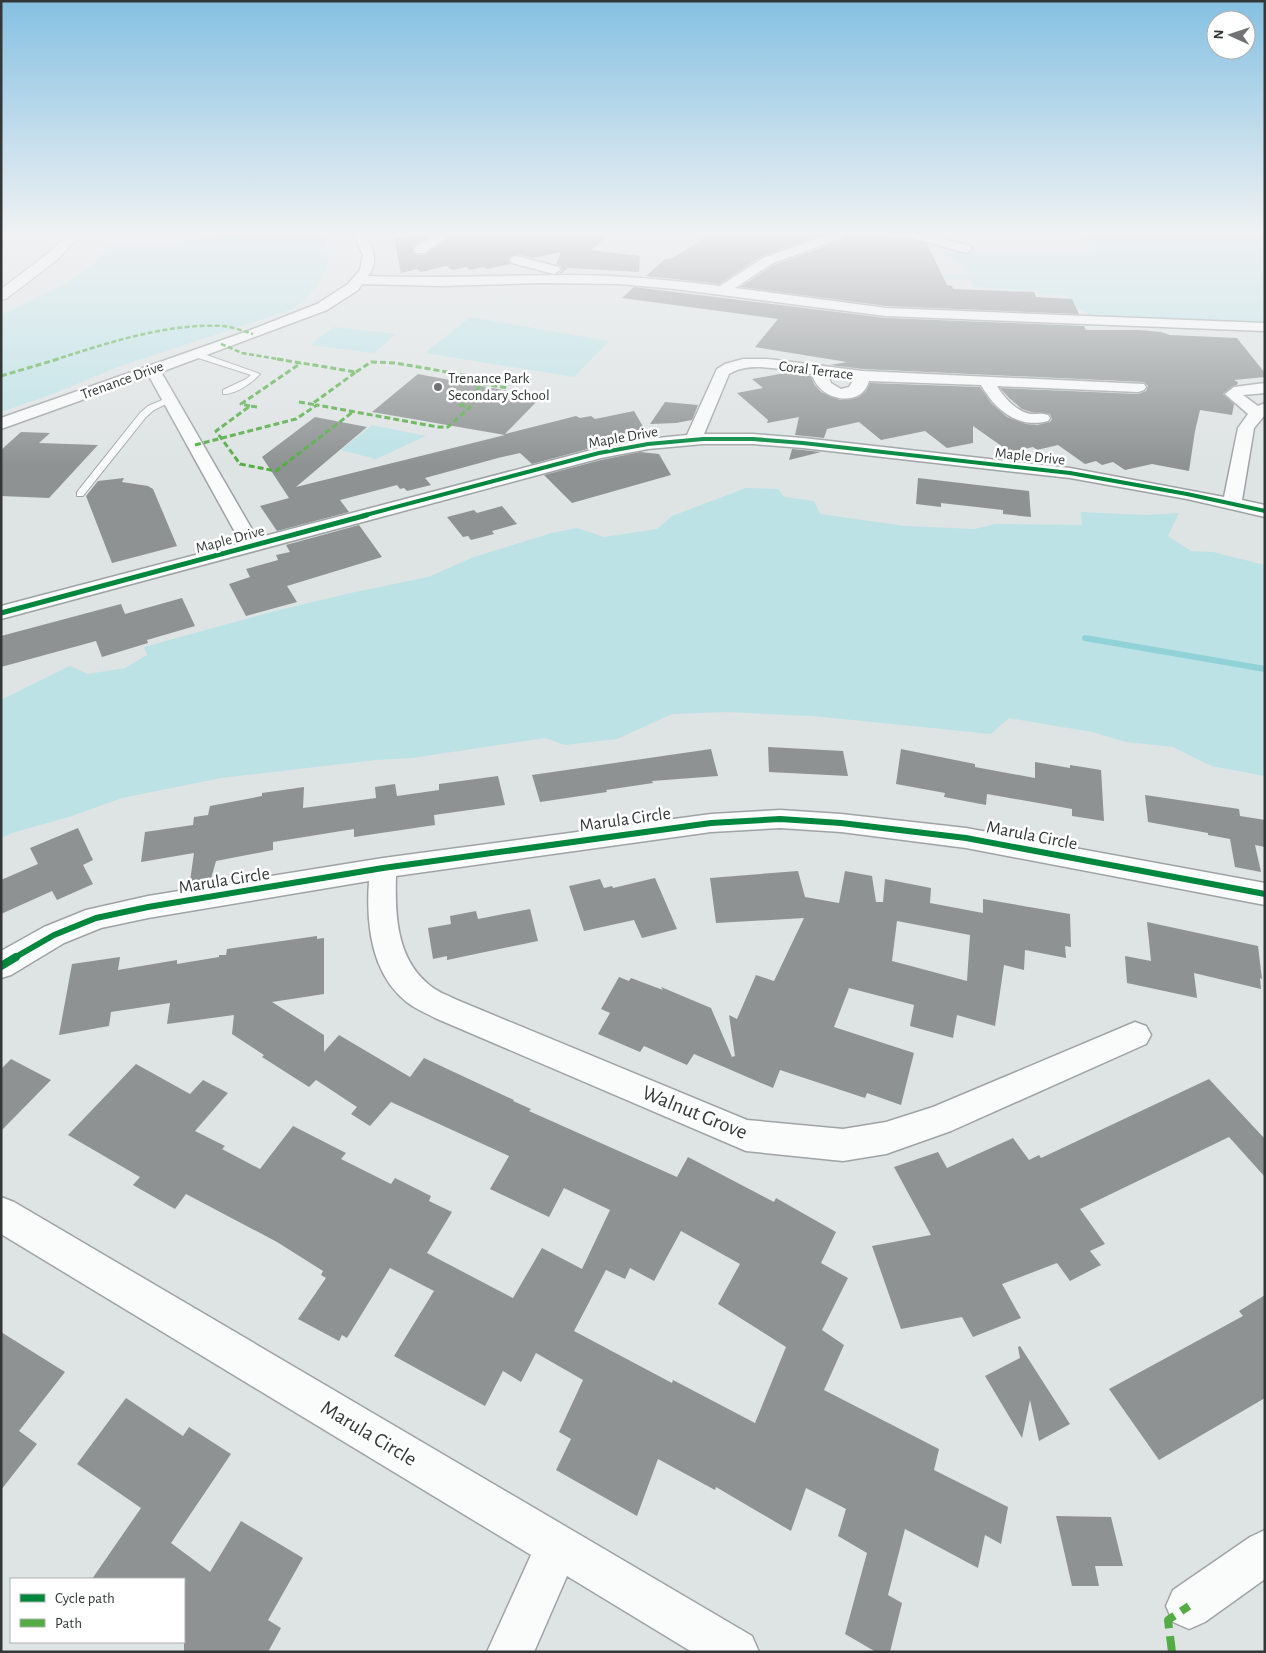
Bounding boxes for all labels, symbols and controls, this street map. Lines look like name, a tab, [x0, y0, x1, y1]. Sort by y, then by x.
north arrow	[1206, 10, 1256, 60]
text: N	[1212, 29, 1226, 40]
street label: Coral Terrace	[778, 358, 854, 383]
street label: Trenance Drive	[79, 359, 166, 402]
place label: Trenance Park Secondary School	[448, 371, 550, 403]
marker: Trenance Park Secondary School	[432, 381, 444, 393]
street label: Maple Drive	[587, 424, 659, 451]
street label: Maple Drive	[994, 445, 1066, 468]
street label: Maple Drive	[194, 523, 266, 556]
street label: Marula Circle	[578, 805, 672, 835]
street label: Marula Circle	[985, 818, 1079, 854]
street label: Marula Circle	[177, 865, 271, 897]
street label: Walnut Grove	[639, 1082, 750, 1143]
street label: Marula Circle	[317, 1397, 420, 1470]
legend	[10, 1578, 185, 1643]
text: Cycle path	[55, 1591, 115, 1606]
text: Path	[55, 1616, 82, 1631]

